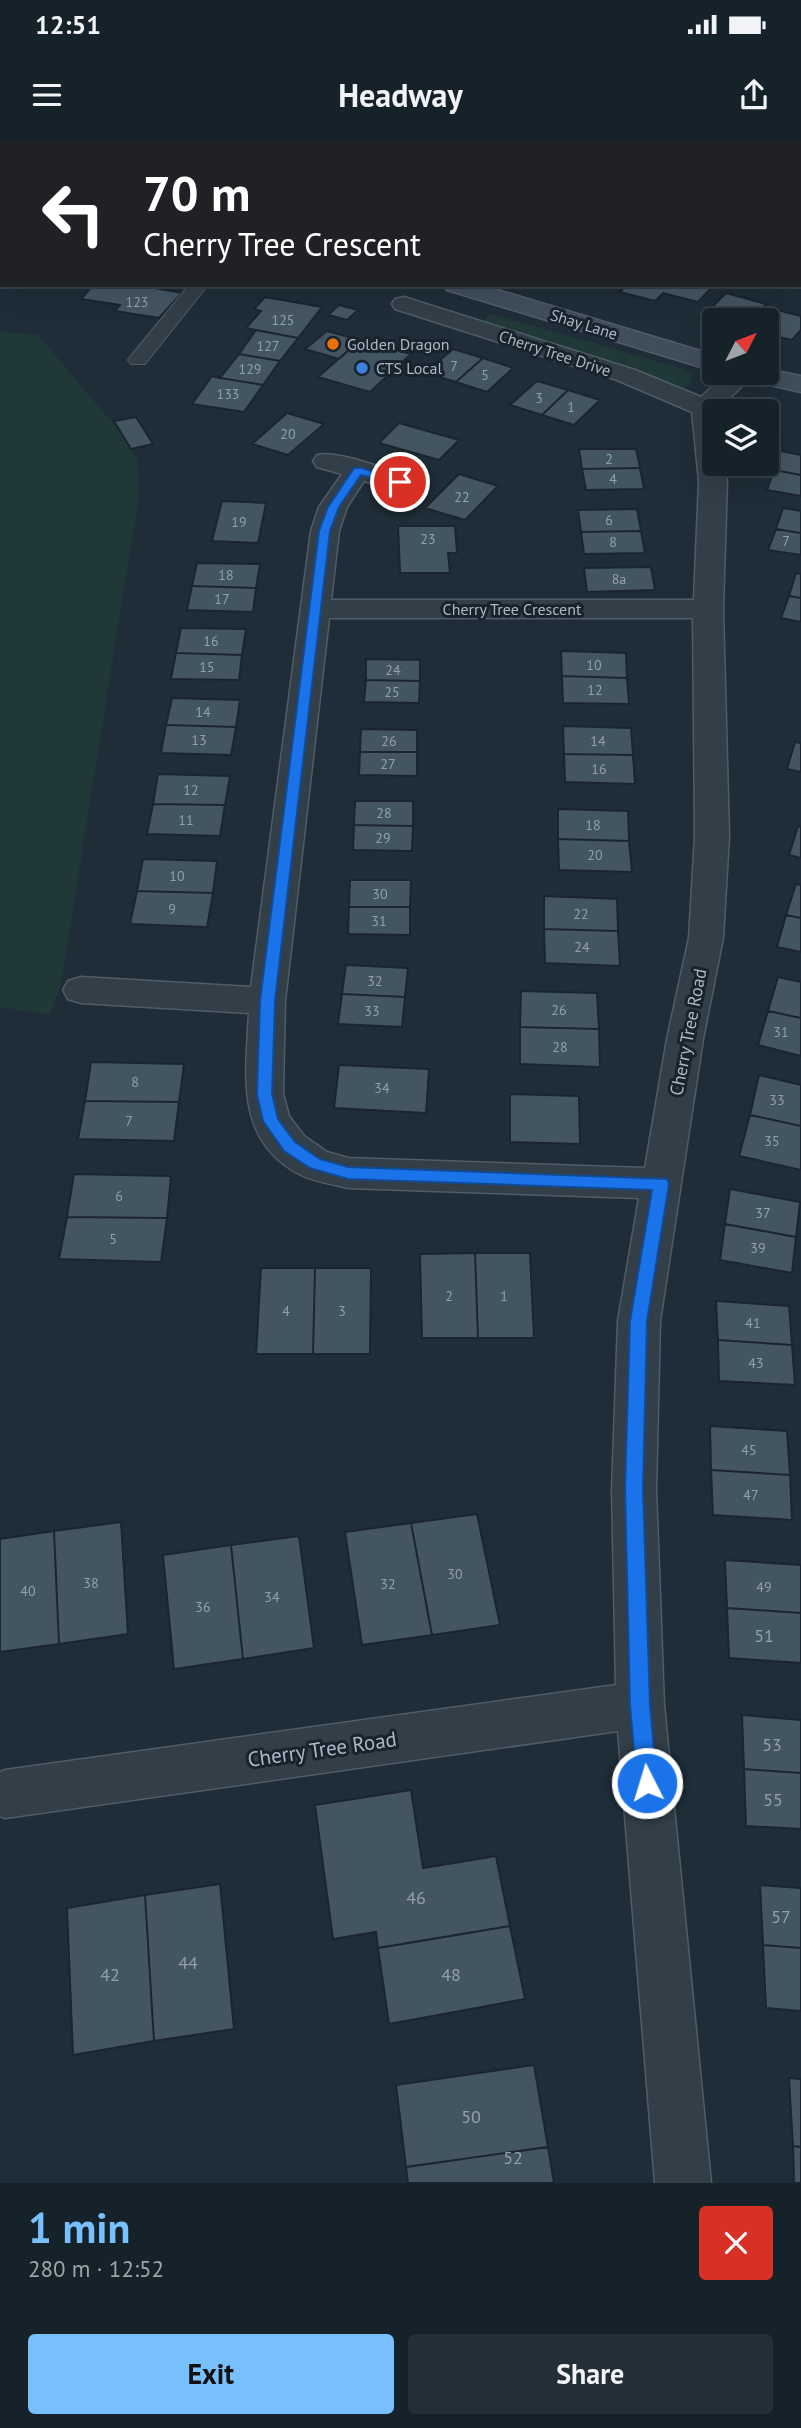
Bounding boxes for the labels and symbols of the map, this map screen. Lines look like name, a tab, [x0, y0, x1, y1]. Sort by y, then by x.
house number: 123	[126, 293, 148, 311]
street label: Shay Lane	[548, 304, 620, 344]
north arrow	[702, 308, 779, 385]
house number: 125	[272, 311, 294, 329]
street label: Cherry Tree Drive	[497, 326, 613, 380]
place label: Golden Dragon	[347, 334, 450, 354]
marker: Golden Dragon	[325, 336, 341, 352]
house number: 127	[257, 337, 279, 355]
house number: 7	[450, 357, 458, 375]
place label: CTS Local	[376, 358, 442, 378]
house number: 129	[239, 360, 261, 378]
marker: CTS Local	[354, 360, 370, 376]
house number: 5	[481, 366, 489, 384]
house number: 133	[217, 385, 239, 403]
house number: 3	[535, 389, 543, 407]
house number: 1	[567, 398, 575, 416]
house number: 20	[280, 425, 296, 443]
house number: 2	[605, 450, 613, 468]
pin	[370, 452, 430, 512]
house number: 4	[609, 470, 617, 488]
house number: 22	[454, 488, 470, 506]
house number: 6	[605, 511, 613, 529]
house number: 19	[231, 513, 247, 531]
house number: 23	[420, 530, 436, 548]
house number: 7	[782, 532, 790, 550]
house number: 8	[609, 533, 617, 551]
house number: 18	[218, 566, 234, 584]
house number: 8a	[612, 570, 626, 588]
house number: 17	[214, 590, 230, 608]
street label: Cherry Tree Crescent	[443, 599, 582, 619]
house number: 16	[203, 632, 219, 650]
house number: 10	[586, 656, 602, 674]
house number: 15	[199, 658, 215, 676]
house number: 24	[385, 661, 401, 679]
house number: 12	[587, 681, 603, 699]
house number: 25	[384, 683, 400, 701]
house number: 14	[195, 703, 211, 721]
house number: 13	[191, 731, 207, 749]
house number: 26	[381, 732, 397, 750]
house number: 14	[590, 732, 606, 750]
house number: 27	[380, 755, 396, 773]
house number: 16	[591, 760, 607, 778]
house number: 12	[183, 781, 199, 799]
house number: 28	[376, 804, 392, 822]
house number: 11	[178, 811, 194, 829]
house number: 18	[585, 816, 601, 834]
house number: 29	[375, 829, 391, 847]
house number: 20	[587, 846, 603, 864]
house number: 10	[169, 867, 185, 885]
house number: 30	[372, 885, 388, 903]
house number: 9	[168, 900, 176, 918]
house number: 22	[573, 905, 589, 923]
house number: 31	[371, 912, 387, 930]
house number: 24	[574, 938, 590, 956]
street label: Cherry Tree Road	[664, 967, 712, 1097]
house number: 32	[367, 972, 383, 990]
house number: 26	[551, 1001, 567, 1019]
house number: 33	[364, 1002, 380, 1020]
house number: 31	[773, 1023, 789, 1041]
house number: 28	[552, 1038, 568, 1056]
house number: 8	[131, 1073, 139, 1091]
house number: 34	[374, 1079, 390, 1097]
house number: 33	[769, 1091, 785, 1109]
house number: 7	[125, 1112, 133, 1130]
house number: 35	[764, 1132, 780, 1150]
house number: 6	[115, 1187, 123, 1205]
house number: 37	[755, 1204, 771, 1222]
house number: 5	[109, 1230, 117, 1248]
house number: 39	[750, 1239, 766, 1257]
house number: 2	[445, 1287, 453, 1305]
house number: 1	[500, 1287, 508, 1305]
house number: 4	[282, 1302, 290, 1320]
house number: 3	[338, 1302, 346, 1320]
house number: 41	[745, 1314, 761, 1332]
house number: 43	[748, 1354, 764, 1372]
house number: 45	[741, 1441, 757, 1459]
house number: 47	[743, 1486, 759, 1504]
house number: 30	[447, 1565, 463, 1583]
house number: 38	[83, 1574, 99, 1592]
house number: 32	[380, 1575, 396, 1593]
house number: 49	[756, 1578, 772, 1596]
house number: 40	[20, 1582, 36, 1600]
house number: 34	[264, 1588, 280, 1606]
house number: 36	[195, 1598, 211, 1616]
house number: 51	[754, 1624, 774, 1647]
street label: Cherry Tree Road	[246, 1725, 398, 1773]
house number: 53	[762, 1733, 782, 1756]
position arrow	[610, 1746, 684, 1820]
house number: 55	[763, 1788, 783, 1811]
house number: 46	[406, 1886, 426, 1909]
house number: 57	[771, 1905, 791, 1928]
house number: 44	[178, 1951, 198, 1974]
house number: 42	[100, 1963, 120, 1986]
house number: 48	[441, 1963, 461, 1986]
house number: 50	[461, 2105, 481, 2128]
house number: 52	[503, 2146, 523, 2169]

